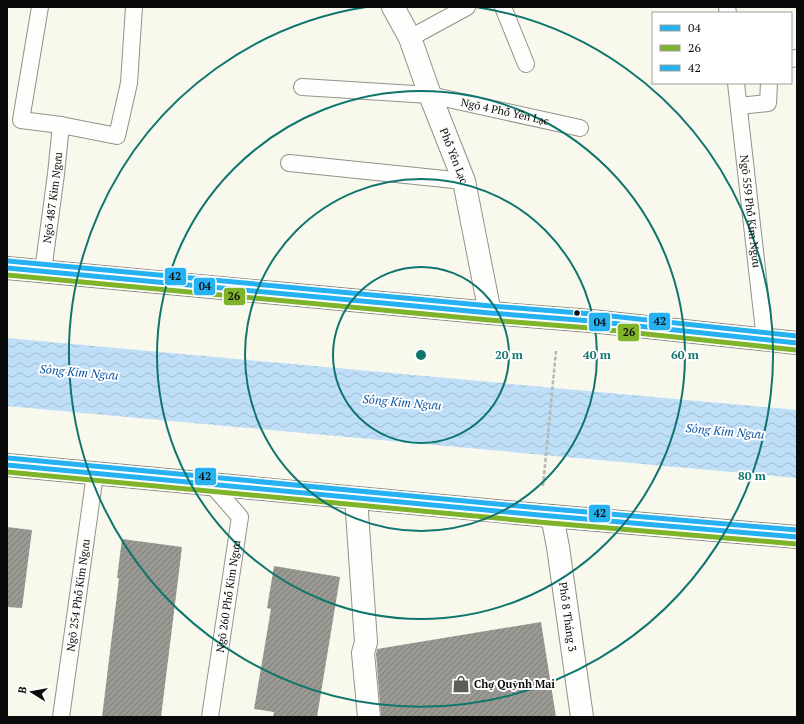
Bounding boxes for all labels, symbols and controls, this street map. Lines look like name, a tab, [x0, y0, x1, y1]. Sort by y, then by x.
legend	[652, 12, 792, 84]
text: 04	[688, 20, 701, 35]
text: 26	[688, 40, 701, 55]
text: 42	[688, 60, 701, 75]
street label: Ngõ 4 Phố Yên Lạc	[460, 95, 550, 128]
street label: Phố Yên Lạc	[437, 126, 471, 186]
street label: Ngõ 487 Kim Ngưu	[40, 151, 65, 244]
street label: Ngõ 559 Phố Kim Ngưu	[737, 154, 764, 269]
line badge: 42	[164, 267, 187, 286]
text: 42	[169, 269, 181, 283]
line badge: 04	[193, 277, 216, 296]
text: 04	[199, 279, 212, 293]
line badge: 26	[223, 287, 246, 306]
text: 26	[228, 289, 240, 303]
unlabelled marker	[572, 308, 582, 318]
line badge: 04	[588, 312, 611, 332]
line badge: 42	[648, 312, 671, 331]
text: 42	[654, 314, 666, 328]
text: 04	[594, 315, 607, 329]
line badge: 26	[617, 323, 640, 342]
text: 26	[623, 325, 635, 339]
text: 20 m	[495, 347, 523, 362]
text: 40 m	[583, 347, 611, 362]
text: 60 m	[671, 347, 699, 362]
centre of rings	[414, 348, 428, 362]
water label: Sông Kim Ngưu	[39, 361, 119, 383]
water label: Sông Kim Ngưu	[362, 391, 442, 413]
water label: Sông Kim Ngưu	[685, 420, 765, 442]
line badge: 42	[194, 467, 217, 486]
text: 80 m	[738, 468, 766, 483]
text: 42	[199, 469, 211, 483]
line badge: 42	[588, 504, 611, 523]
text: 42	[594, 506, 606, 520]
street label: Ngõ 254 Phố Kim Ngưu	[63, 537, 93, 652]
street label: Ngõ 260 Phố Kim Ngưu	[213, 539, 244, 654]
street label: Phố 8 Tháng 3	[556, 581, 580, 653]
north arrow	[12, 672, 52, 712]
shop icon: Chợ Quỳnh Mai	[451, 674, 471, 694]
place label: Chợ Quỳnh Mai	[474, 677, 555, 691]
text: B	[15, 685, 30, 695]

